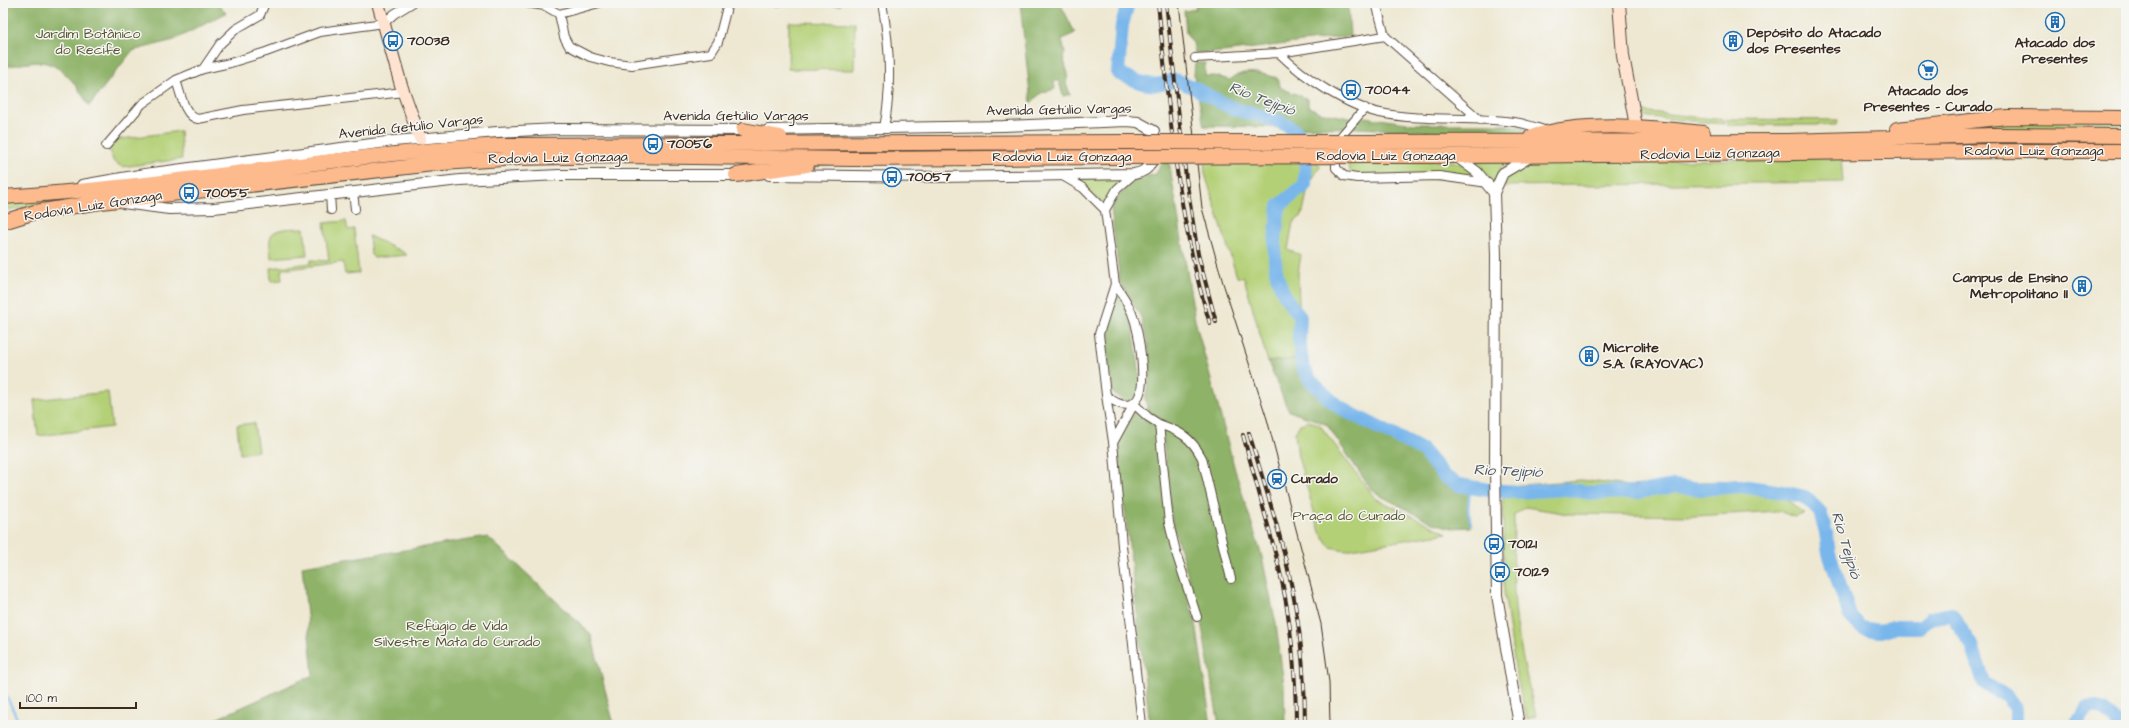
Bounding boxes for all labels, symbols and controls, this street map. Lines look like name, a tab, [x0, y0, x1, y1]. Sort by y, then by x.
building icon: Atacado dos Presentes	[2044, 11, 2066, 33]
place label: Depósito do Atacado dos Presentes	[1746, 23, 1881, 59]
park label: Jardim Botânico do Recife	[36, 24, 140, 60]
bus stop icon: 70038	[382, 30, 404, 52]
building icon: Depósito do Atacado dos Presentes	[1722, 30, 1744, 52]
place label: 70038	[406, 31, 449, 51]
place label: Atacado dos Presentes	[2015, 33, 2095, 69]
supermarket icon: Atacado dos Presentes - Curado	[1917, 59, 1939, 81]
water label: Rio Tejipió	[1226, 77, 1299, 122]
bus stop icon: 70044	[1340, 79, 1362, 101]
place label: 70044	[1364, 80, 1411, 100]
place label: Atacado dos Presentes - Curado	[1864, 81, 1992, 117]
street label: Avenida Getúlio Vargas	[986, 99, 1132, 121]
street label: Avenida Getúlio Vargas	[663, 106, 809, 126]
street label: Avenida Getúlio Vargas	[338, 109, 484, 145]
bus stop icon: 70056	[642, 133, 664, 155]
place label: 70056	[666, 134, 712, 154]
street label: Rodovia Luiz Gonzaga	[1964, 141, 2104, 161]
street label: Rodovia Luiz Gonzaga	[1640, 143, 1780, 165]
street label: Rodovia Luiz Gonzaga	[1316, 146, 1456, 166]
street label: Rodovia Luiz Gonzaga	[488, 147, 628, 169]
street label: Rodovia Luiz Gonzaga	[992, 147, 1132, 167]
bus stop icon: 70057	[881, 166, 903, 188]
place label: 70057	[905, 167, 951, 187]
bus stop icon: 70055	[178, 182, 200, 204]
place label: 70055	[202, 183, 250, 203]
street label: Rodovia Luiz Gonzaga	[23, 185, 163, 227]
place label: Campus de Ensino Metropolitano II	[1953, 268, 2068, 304]
building icon: Campus de Ensino Metropolitano II	[2071, 275, 2093, 297]
place label: Microlite S.A. (RAYOVAC)	[1602, 338, 1703, 374]
building icon: Microlite S.A. (RAYOVAC)	[1578, 345, 1600, 367]
water label: Rio Tejipió	[1473, 459, 1544, 483]
station icon: Curado	[1266, 468, 1288, 490]
place label: Curado	[1291, 469, 1338, 489]
park label: Praça do Curado	[1293, 506, 1406, 526]
water label: Rio Tejipió	[1826, 509, 1867, 582]
bus stop icon: 70121	[1483, 533, 1505, 555]
place label: 70121	[1507, 534, 1537, 554]
bus stop icon: 70129	[1489, 561, 1511, 583]
place label: 70129	[1513, 562, 1549, 582]
park label: Refúgio de Vida Silvestre Mata do Curado	[374, 616, 540, 652]
scale bar	[20, 684, 136, 710]
text: 100 m	[26, 690, 57, 707]

